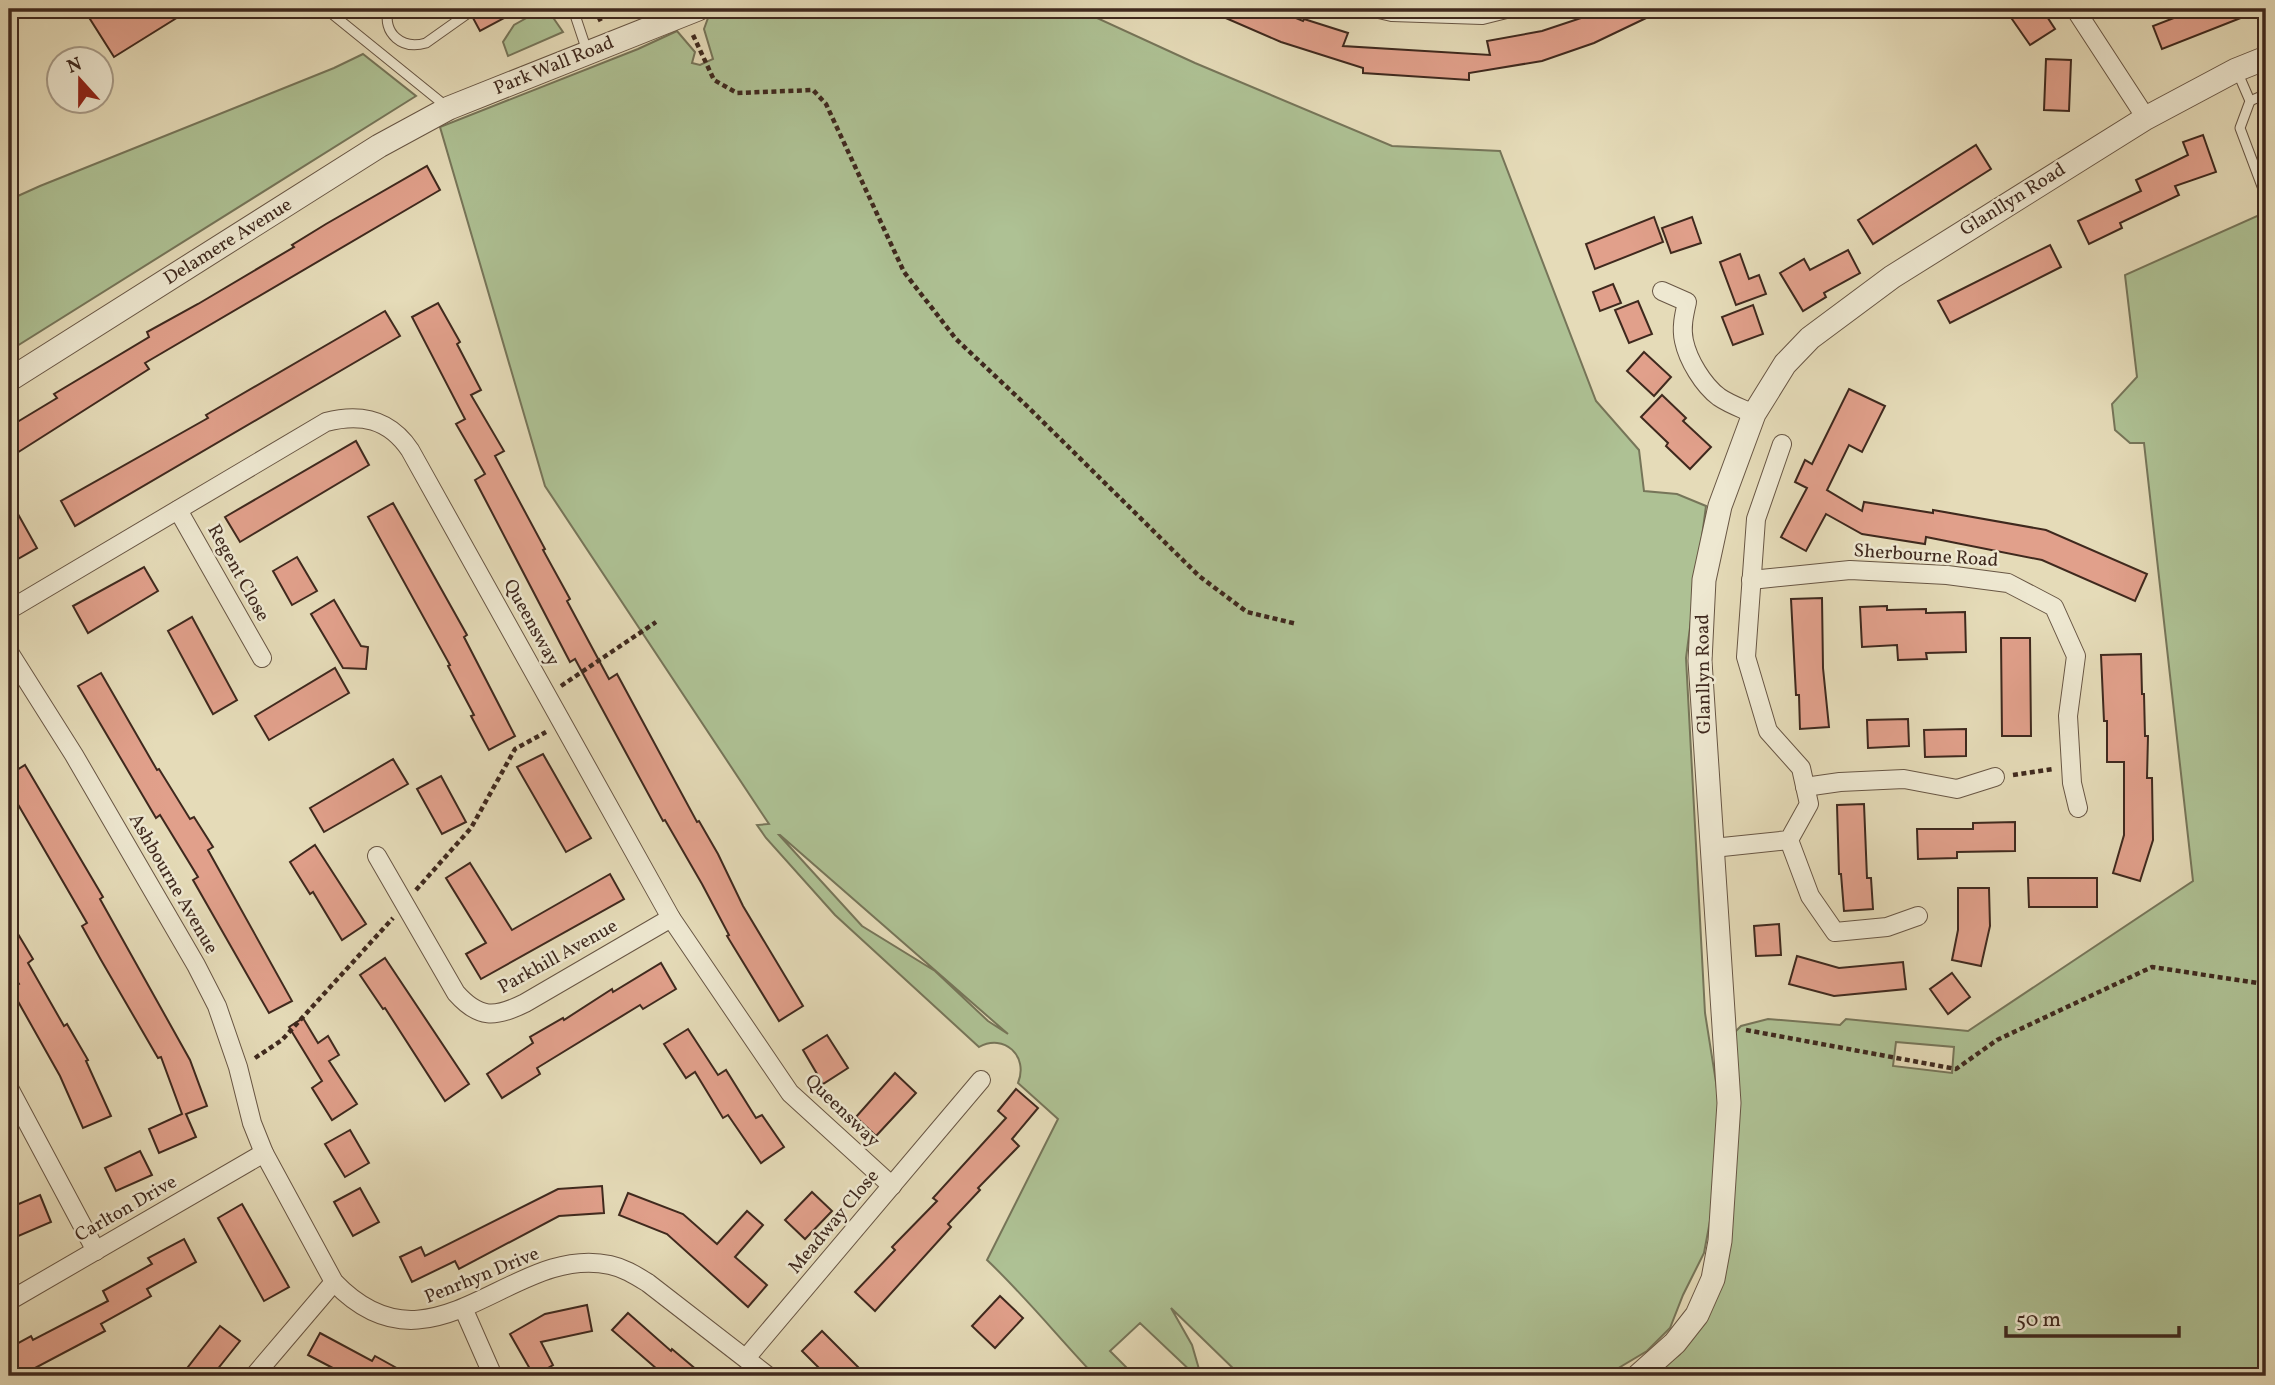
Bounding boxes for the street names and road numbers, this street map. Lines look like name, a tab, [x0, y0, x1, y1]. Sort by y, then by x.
street label: Park Wall Road	[490, 30, 618, 102]
street label: Glanllyn Road	[1955, 157, 2071, 243]
street label: Delamere Avenue	[159, 192, 297, 292]
street label: Regent Close	[201, 520, 275, 626]
street label: Sherbourne Road	[1853, 538, 1999, 574]
street label: Queensway	[496, 575, 566, 671]
street label: Glanllyn Road	[1690, 614, 1718, 734]
street label: Ashbourne Avenue	[122, 809, 224, 959]
street label: Parkhill Avenue	[493, 913, 623, 1001]
street label: Queensway	[799, 1068, 885, 1154]
street label: Meadway Close	[783, 1164, 885, 1280]
street label: Carlton Drive	[70, 1169, 182, 1249]
street label: Penrhyn Drive	[421, 1241, 543, 1311]

